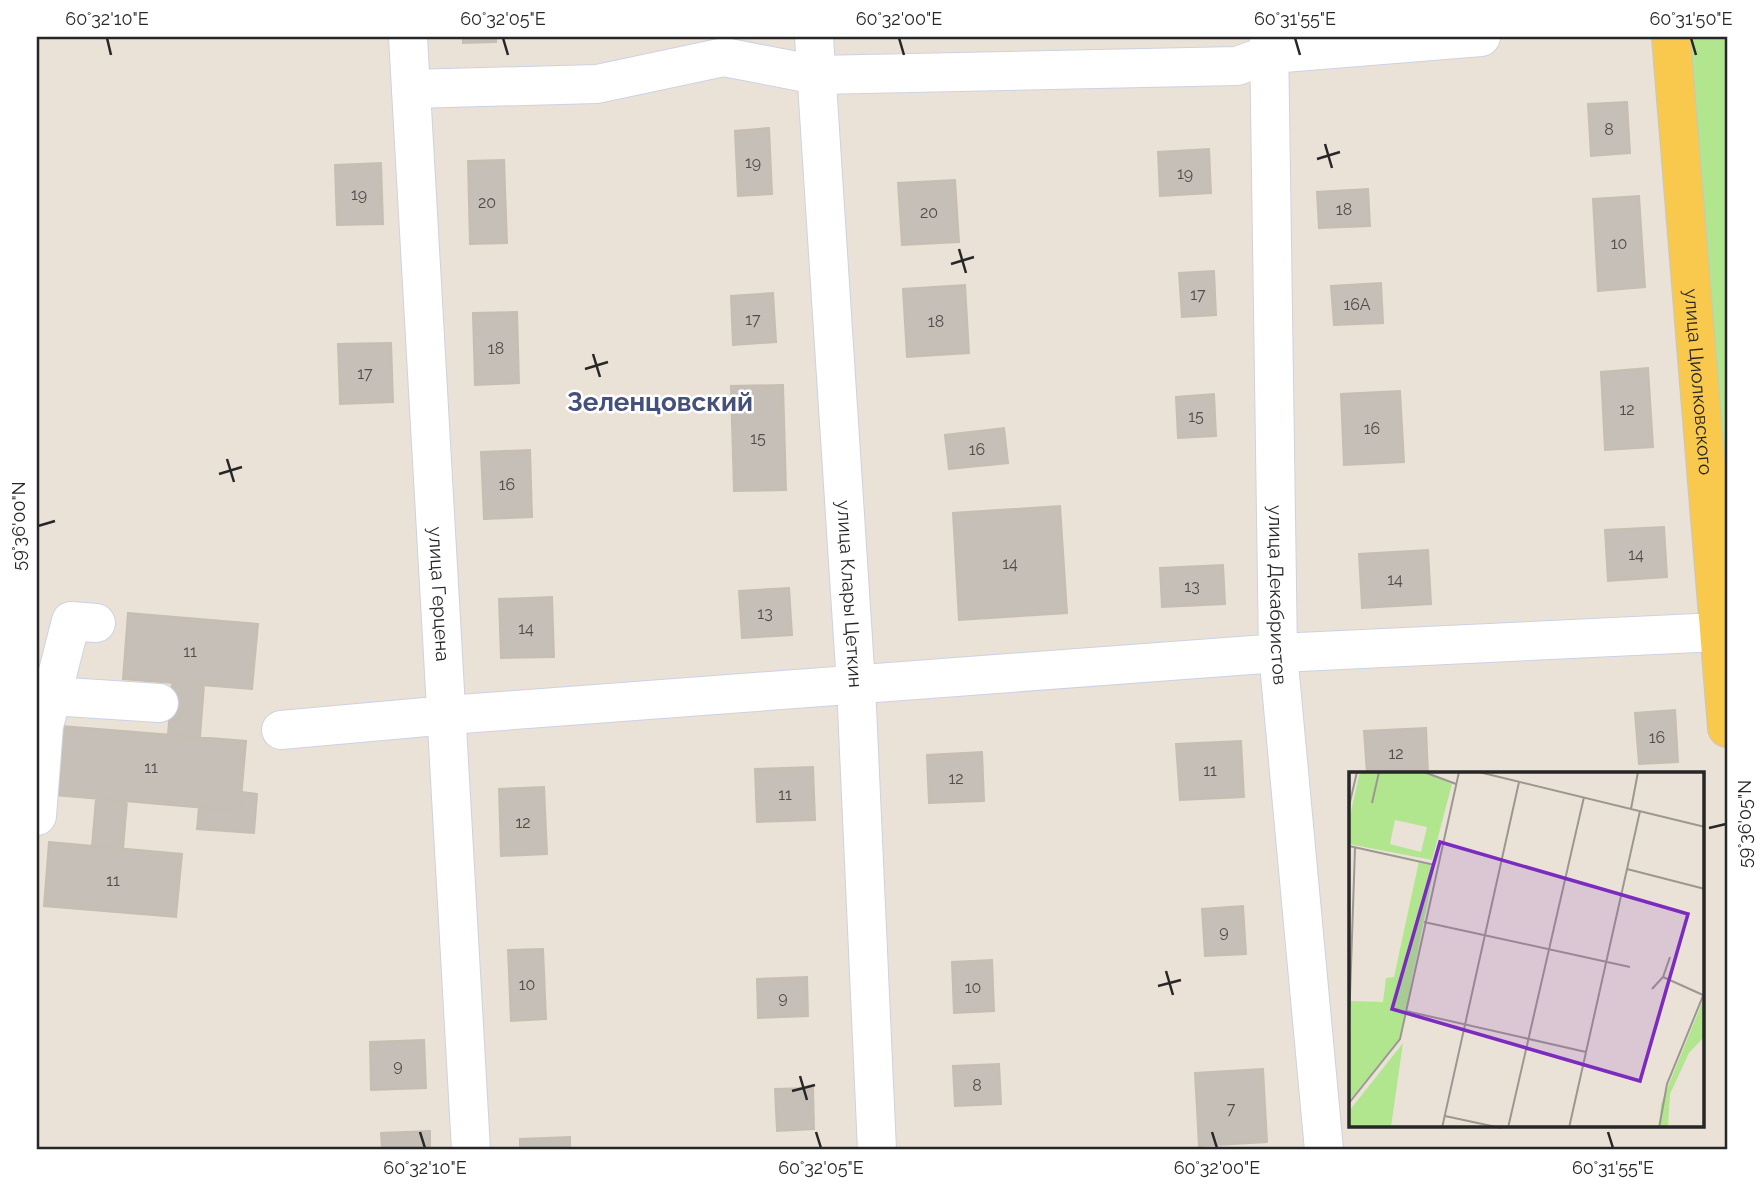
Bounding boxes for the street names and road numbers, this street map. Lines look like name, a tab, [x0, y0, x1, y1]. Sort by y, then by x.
street label: улица Циолковского	[1680, 288, 1717, 476]
street label: улица Клары Цеткин	[833, 499, 867, 688]
street label: улица Декабристов	[1265, 505, 1292, 686]
street label: улица Герцена	[425, 526, 454, 662]

